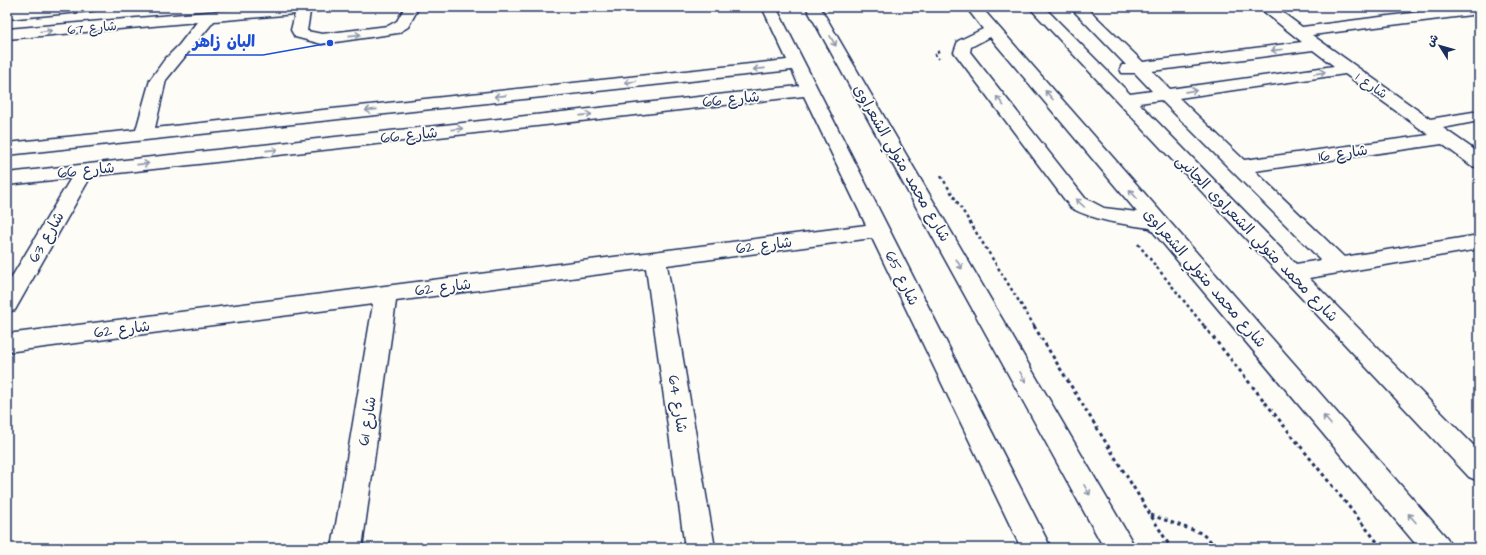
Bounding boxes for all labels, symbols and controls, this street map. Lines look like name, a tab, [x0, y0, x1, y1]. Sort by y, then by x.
street label: شارع 67	[67, 17, 118, 39]
north arrow	[1420, 26, 1460, 66]
one-way arrow	[39, 27, 52, 34]
callout: البان زاهر	[185, 27, 263, 55]
text: البان زاهر	[191, 31, 255, 53]
text: ش	[1423, 31, 1442, 50]
one-way arrow	[348, 32, 361, 39]
one-way arrow	[829, 35, 837, 47]
one-way arrow	[1271, 46, 1284, 54]
one-way arrow	[753, 65, 766, 72]
street label: شارع 1	[1352, 68, 1391, 103]
one-way arrow	[1313, 69, 1326, 77]
one-way arrow	[624, 79, 637, 86]
street label: شارع محمد متولي الشعراوى	[846, 81, 955, 247]
street label: شارع 66	[701, 86, 761, 113]
one-way arrow	[1184, 87, 1197, 95]
one-way arrow	[1044, 90, 1053, 100]
one-way arrow	[494, 92, 507, 100]
one-way arrow	[995, 95, 1004, 106]
one-way arrow	[365, 106, 378, 114]
one-way arrow	[580, 111, 593, 119]
street label: شارع 66	[379, 122, 439, 149]
one-way arrow	[450, 125, 463, 133]
street label: شارع 16	[1317, 140, 1369, 167]
one-way arrow	[265, 146, 278, 153]
street label: شارع محمد متولي الشعراوى الجانبى	[1172, 151, 1342, 325]
street label: شارع 66	[56, 157, 116, 184]
one-way arrow	[136, 160, 149, 168]
one-way arrow	[1129, 188, 1138, 199]
one-way arrow	[1075, 198, 1085, 207]
street label: شارع محمد متولي الشعراوى	[1140, 205, 1270, 351]
street label: شارع 63	[23, 208, 69, 267]
street label: شارع 62	[735, 232, 793, 259]
street label: شارع 65	[879, 247, 924, 309]
one-way arrow	[955, 258, 963, 270]
street label: شارع 62	[414, 274, 472, 301]
street label: شارع 62	[93, 316, 151, 343]
one-way arrow	[1019, 371, 1027, 383]
street label: شارع 64	[663, 374, 692, 434]
street label: شارع 61	[353, 395, 382, 447]
one-way arrow	[1323, 414, 1332, 425]
one-way arrow	[1083, 484, 1091, 496]
one-way arrow	[1407, 513, 1416, 524]

